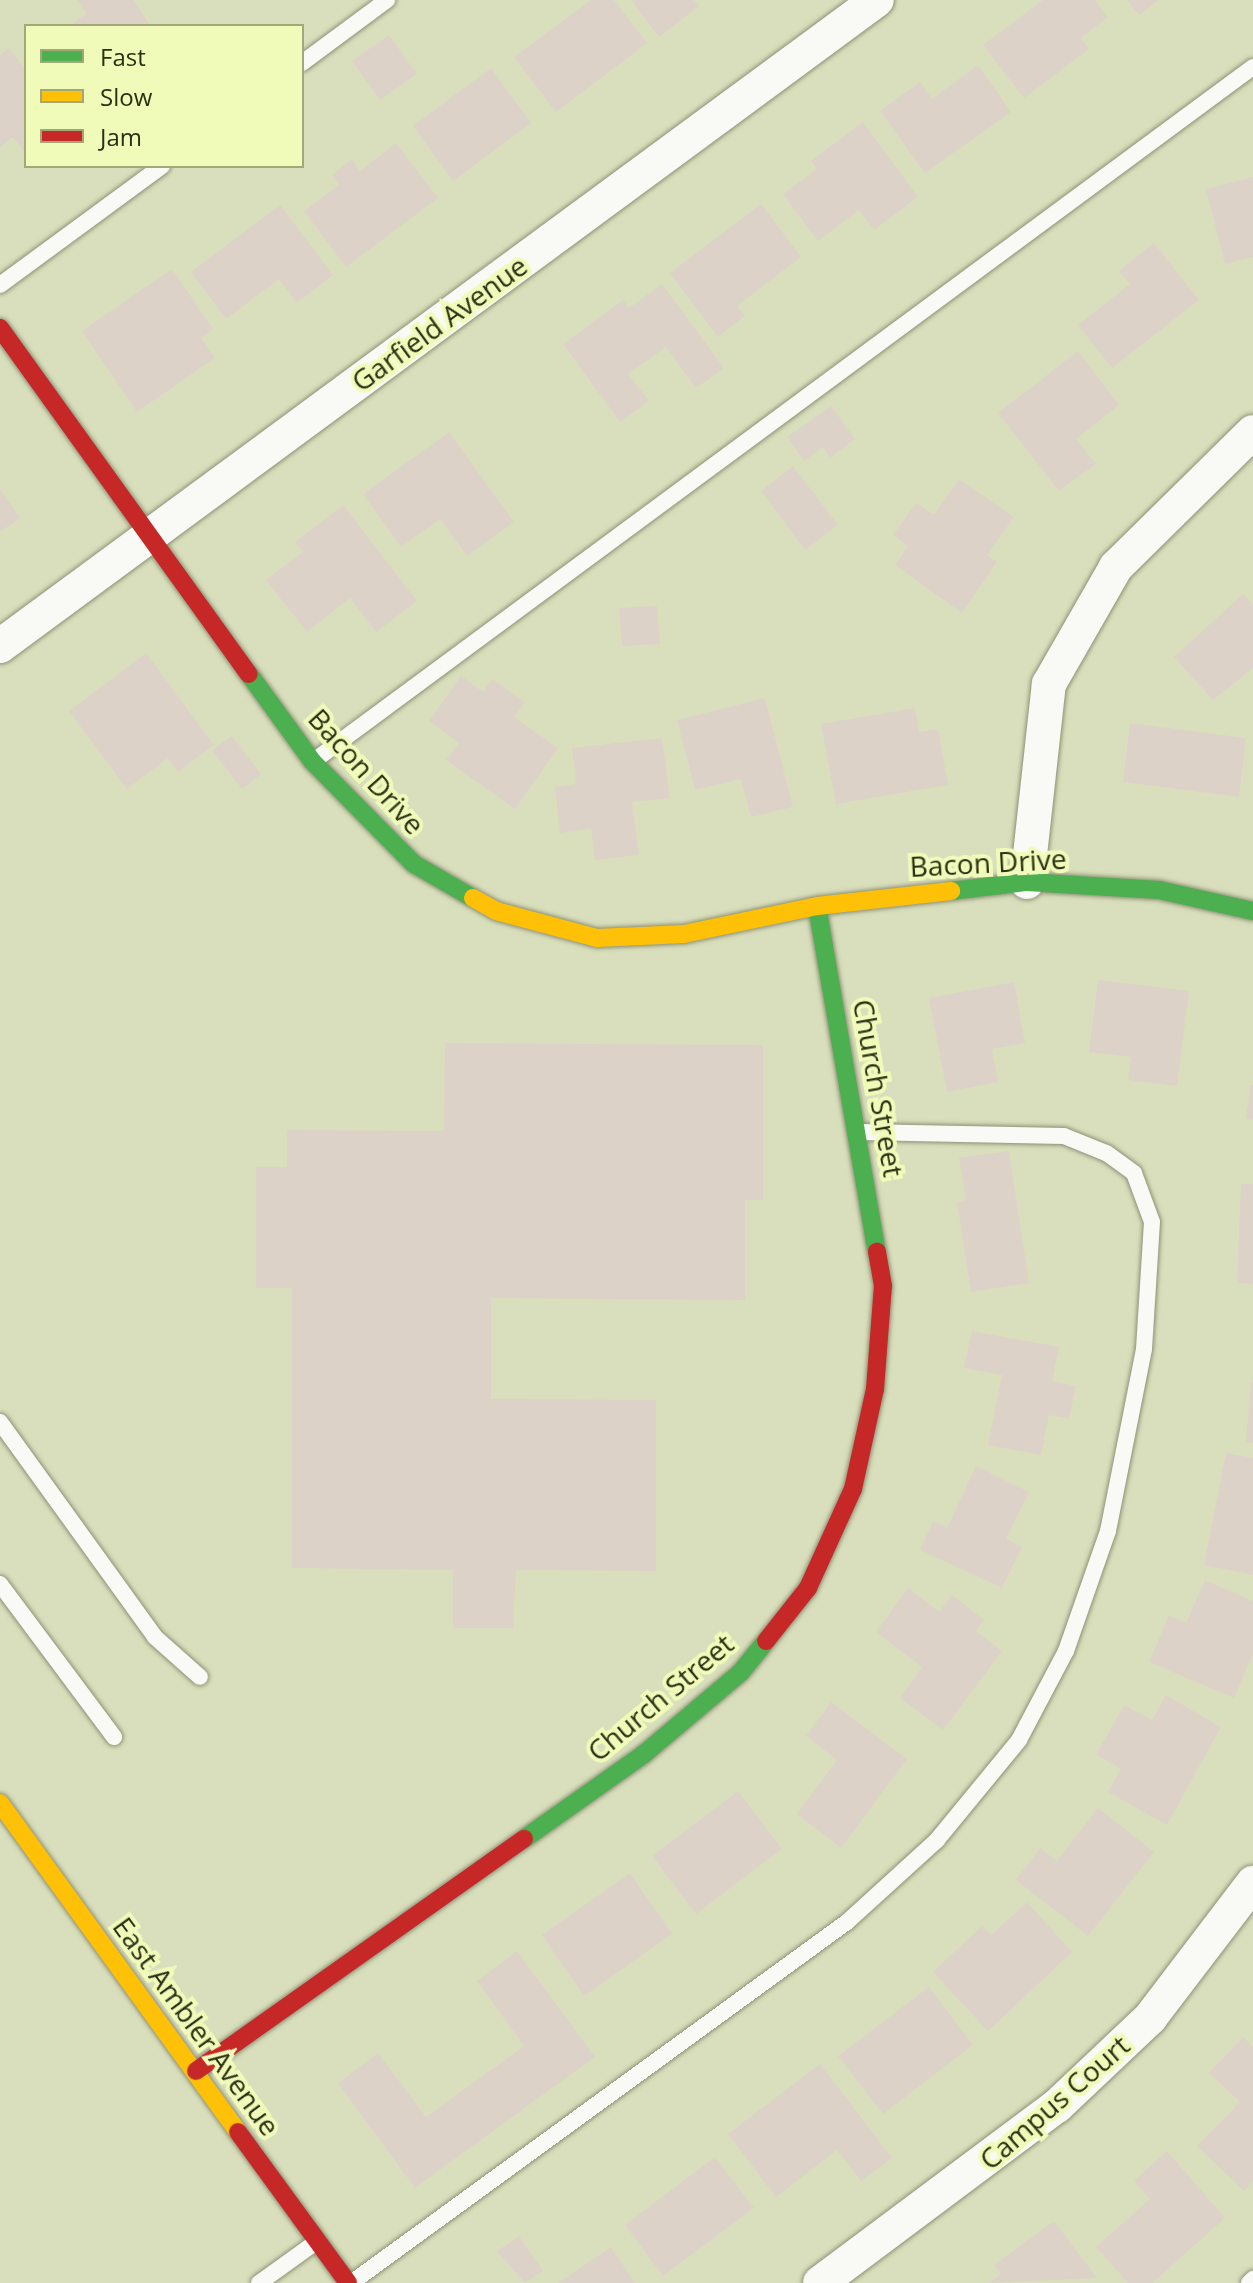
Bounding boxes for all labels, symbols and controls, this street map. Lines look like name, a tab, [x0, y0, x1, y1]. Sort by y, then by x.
legend	[24, 24, 304, 168]
text: Fast	[100, 40, 146, 73]
text: Slow	[100, 80, 152, 113]
text: Jam	[100, 120, 142, 153]
street label: Garfield Avenue	[345, 248, 533, 398]
street label: Bacon Drive	[302, 701, 432, 841]
street label: Bacon Drive	[909, 841, 1067, 883]
street label: Church Street	[847, 997, 911, 1179]
street label: Church Street	[580, 1626, 740, 1768]
street label: East Ambler Avenue	[107, 1910, 287, 2142]
street label: Campus Court	[972, 2028, 1136, 2176]

